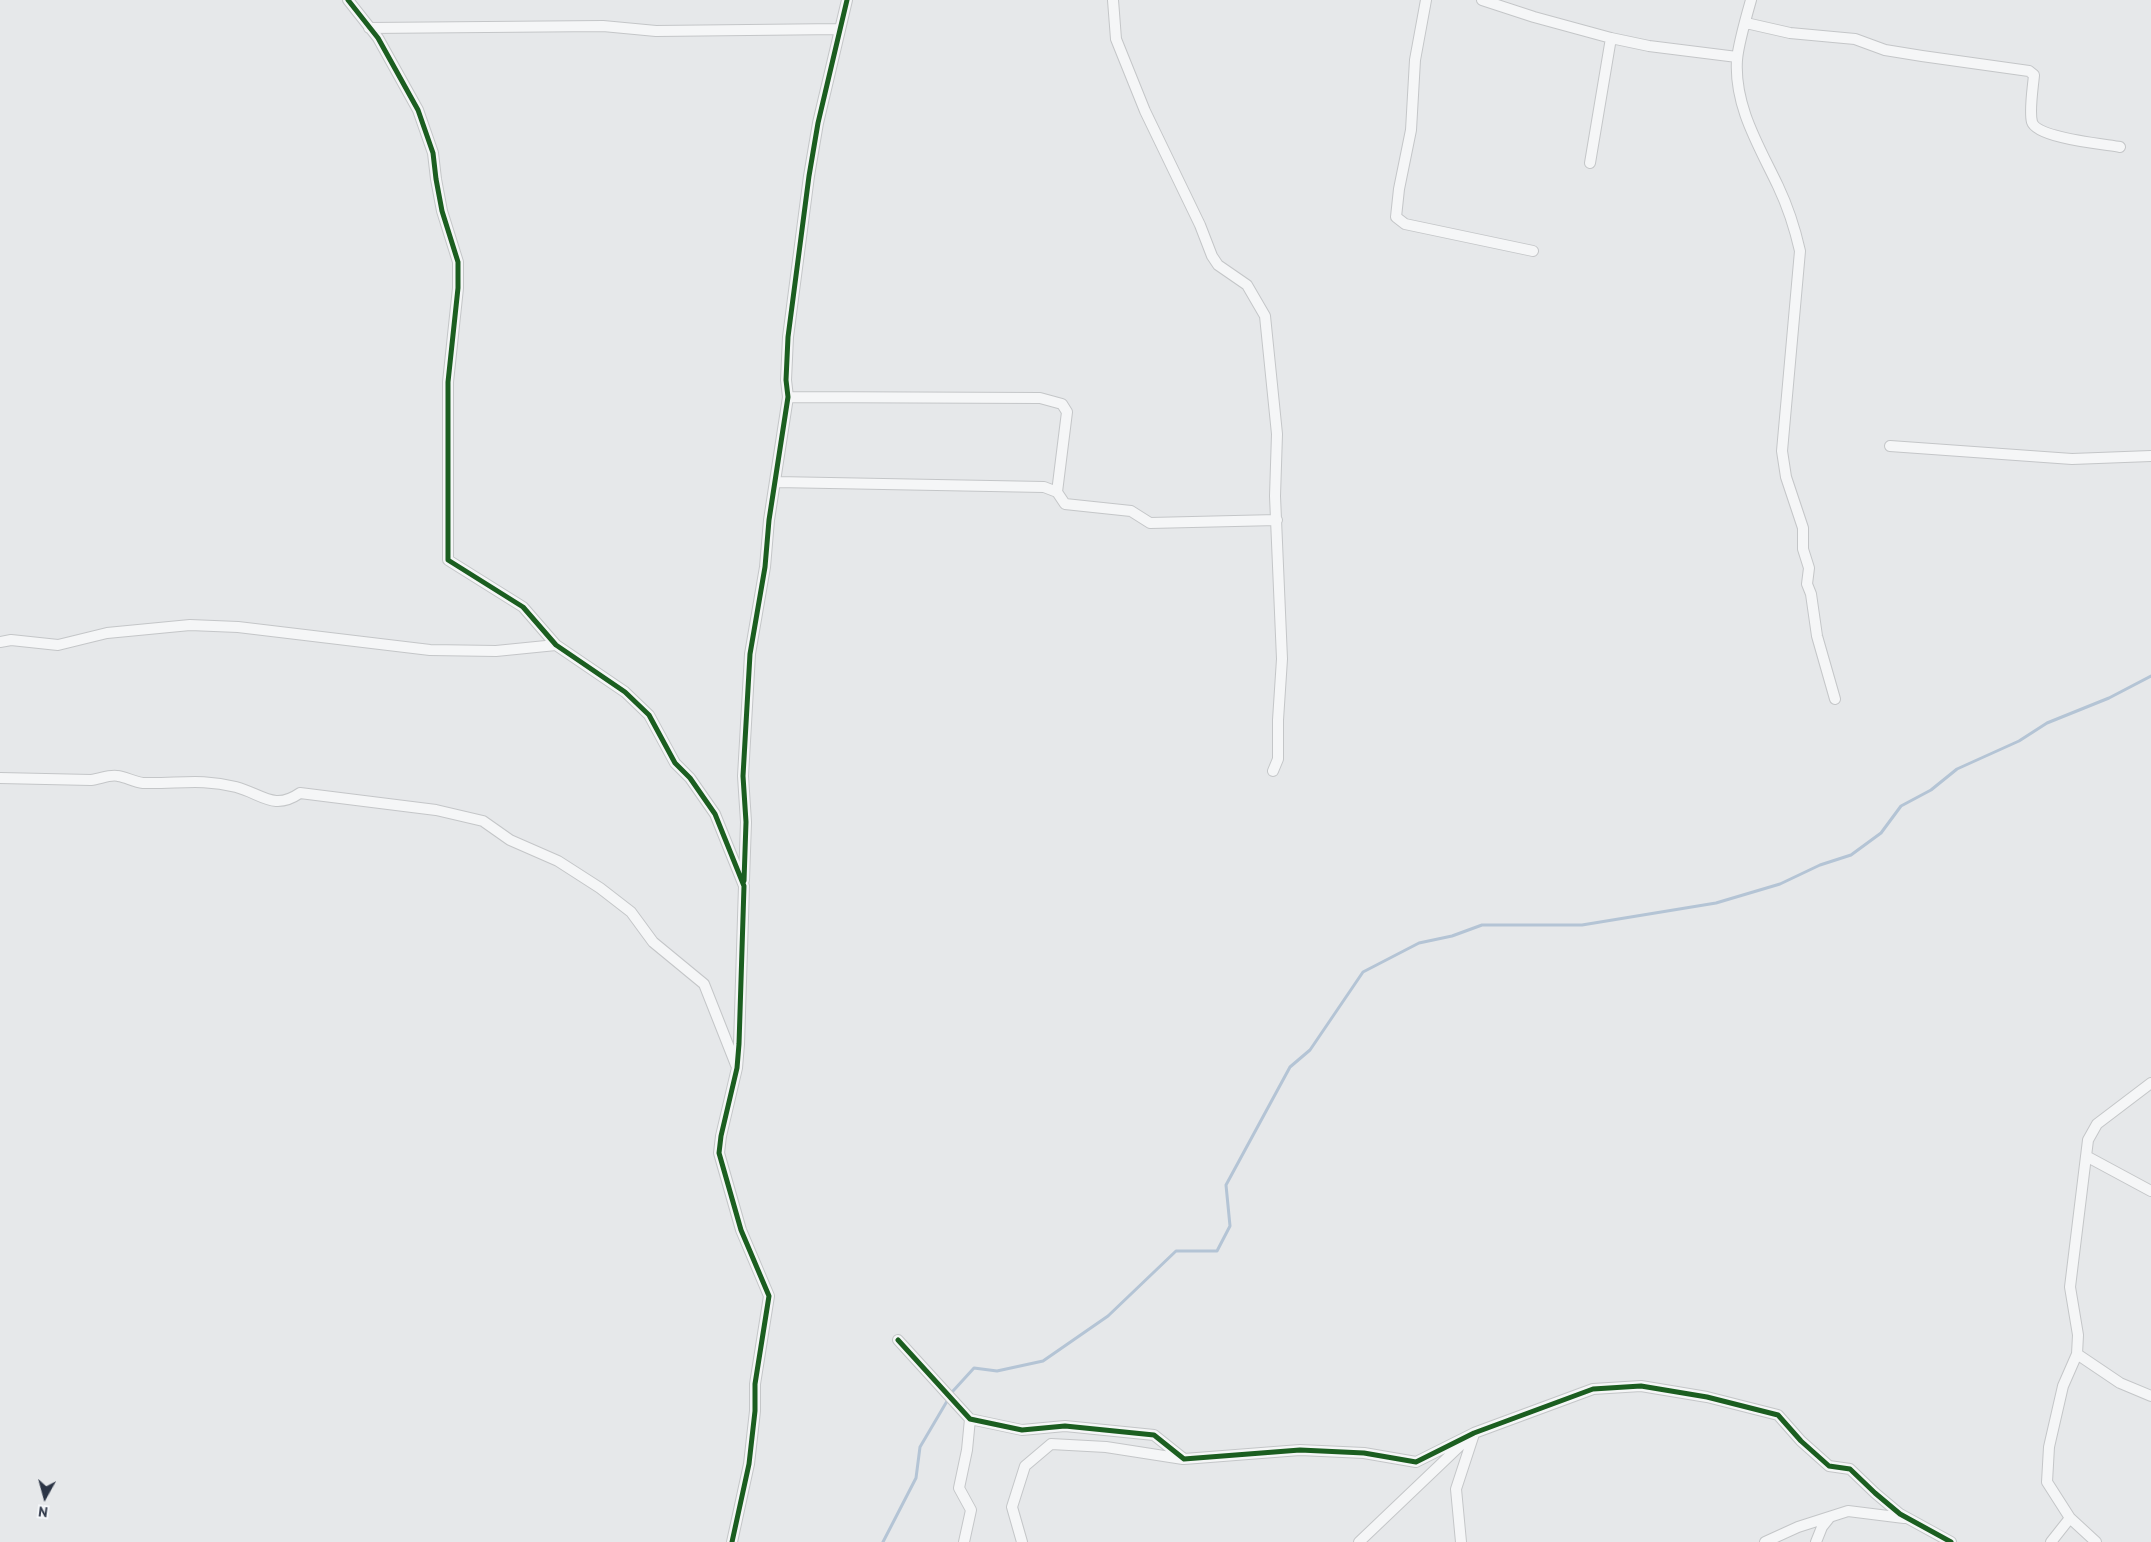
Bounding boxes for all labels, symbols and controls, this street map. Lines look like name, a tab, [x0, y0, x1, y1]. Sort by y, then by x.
north arrow	[20, 1472, 70, 1522]
text: N	[38, 1502, 49, 1521]

